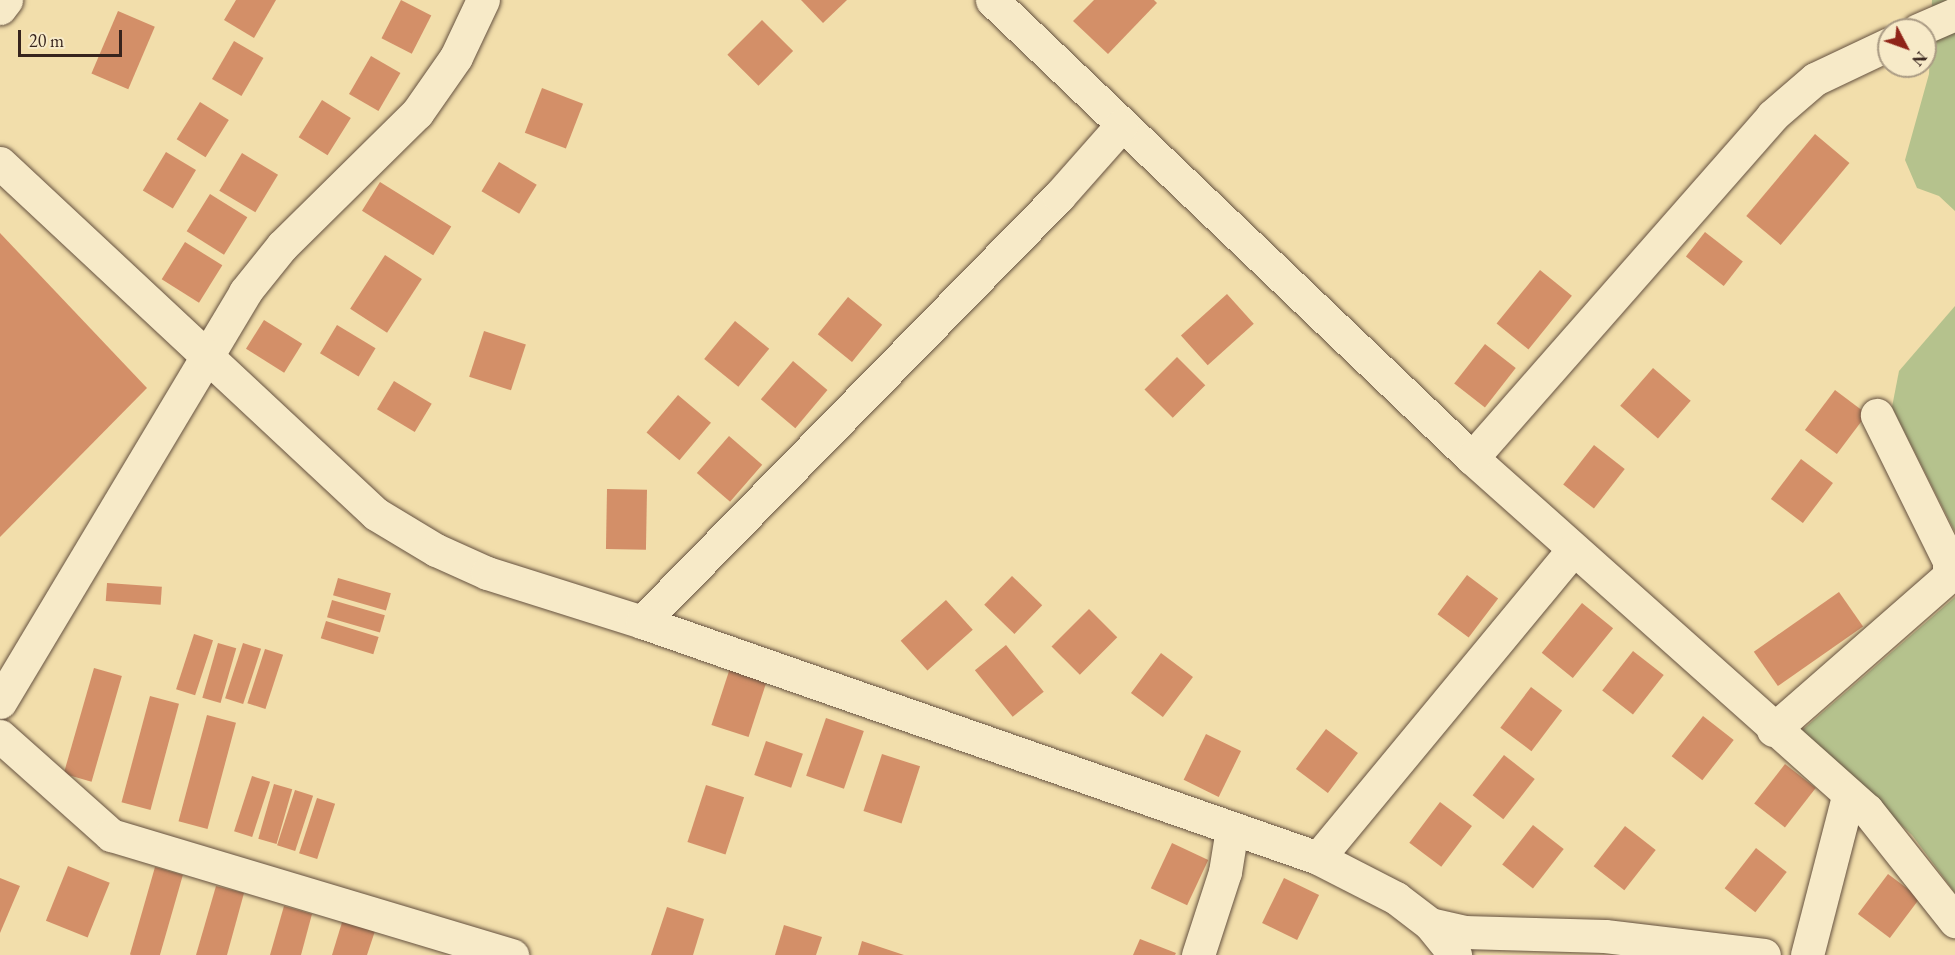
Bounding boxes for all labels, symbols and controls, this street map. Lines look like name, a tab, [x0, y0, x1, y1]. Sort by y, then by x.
scale bar	[21, 18, 124, 56]
north arrow	[1877, 18, 1937, 78]
text: 20 m	[29, 29, 64, 52]
text: N	[1907, 47, 1932, 71]

